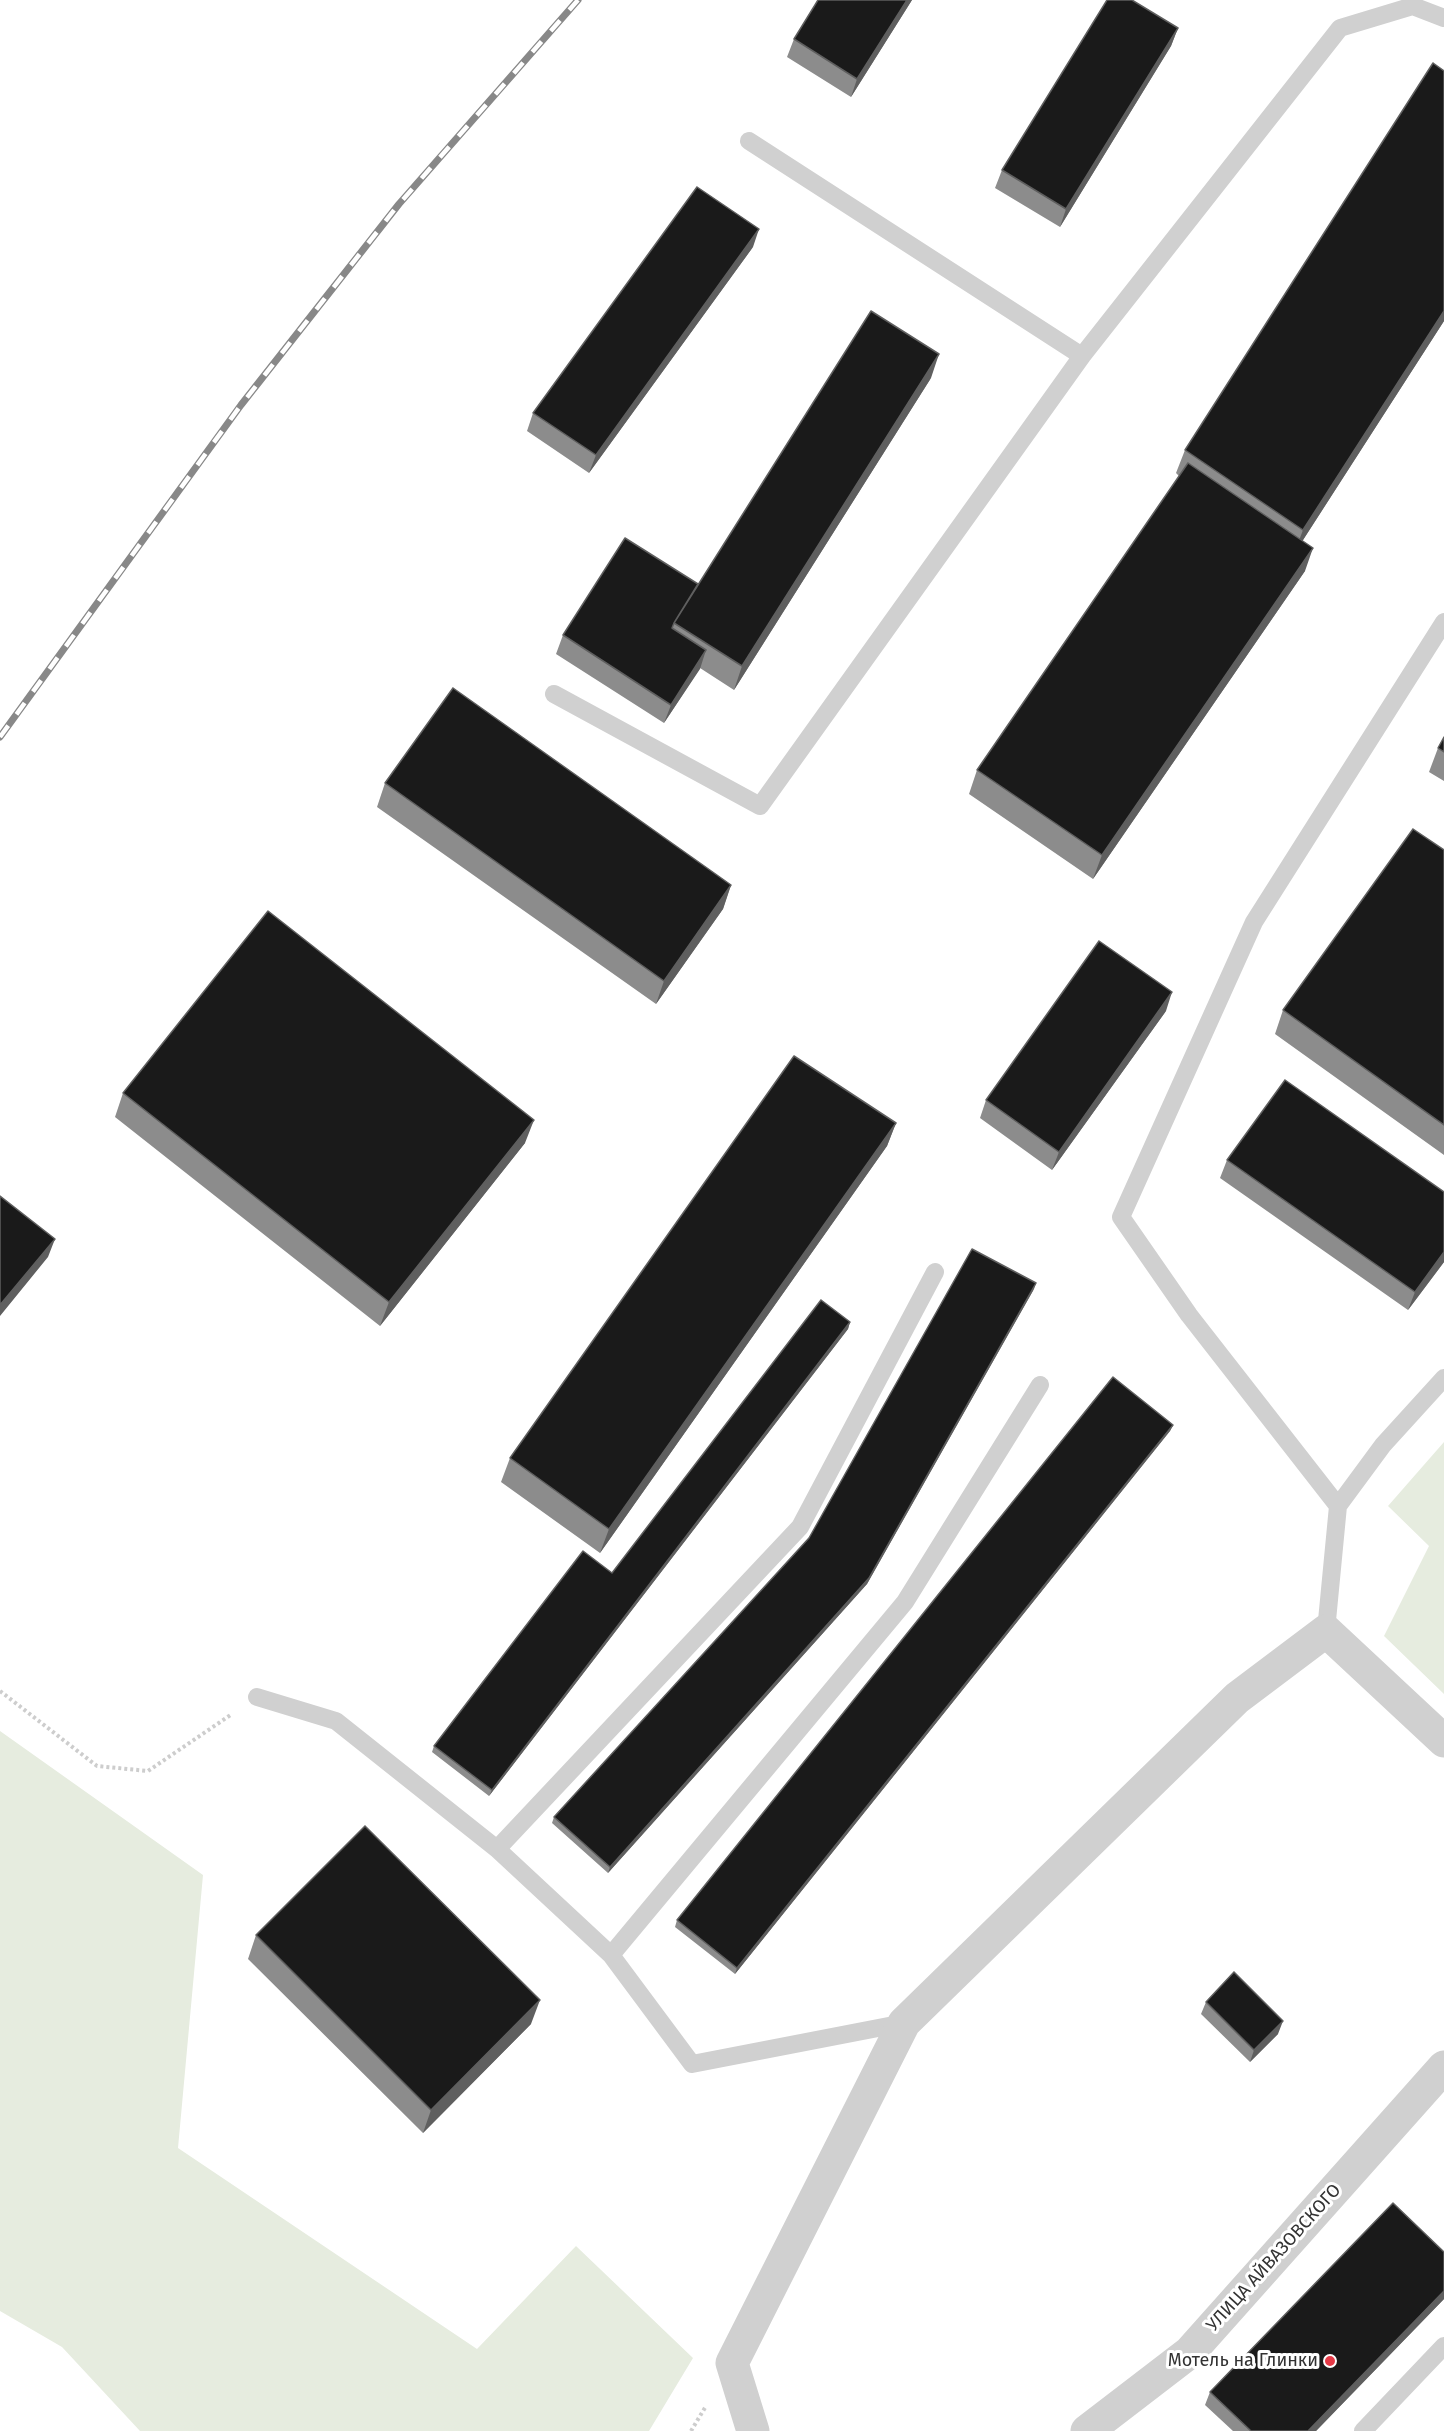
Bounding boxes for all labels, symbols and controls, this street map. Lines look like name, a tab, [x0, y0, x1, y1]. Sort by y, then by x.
street label: УЛИЦА АЙВАЗОВСКОГО	[1202, 2180, 1346, 2336]
place label: Мотель на Глинки	[1168, 2350, 1318, 2372]
marker: Мотель на Глинки	[1323, 2354, 1337, 2368]

